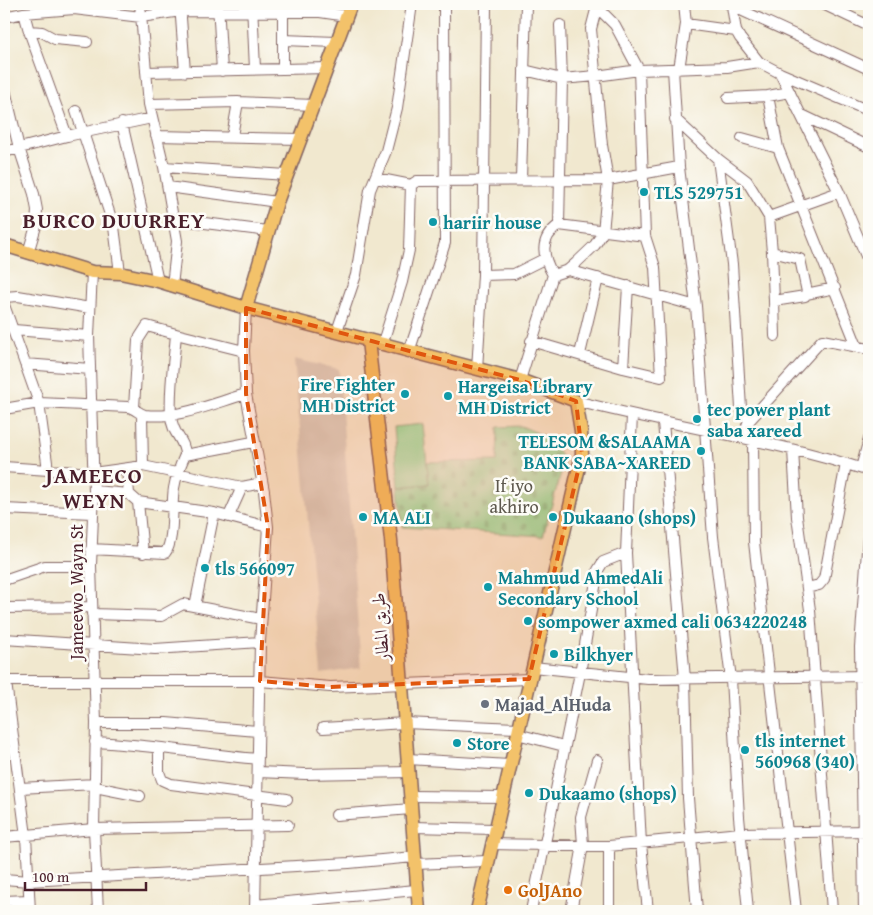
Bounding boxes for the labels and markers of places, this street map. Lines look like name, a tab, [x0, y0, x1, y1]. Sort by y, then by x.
place label: TLS 529751	[654, 179, 743, 206]
marker: TLS 529751	[638, 186, 650, 198]
place label: hariir house	[443, 209, 542, 236]
marker: hariir house	[427, 216, 439, 228]
place label: Fire Fighter MH District	[300, 371, 396, 419]
place label: Hargeisa Library MH District	[458, 373, 593, 421]
marker: Fire Fighter MH District	[399, 388, 411, 400]
marker: Hargeisa Library MH District	[442, 390, 454, 402]
place label: tec power plant saba xareed	[707, 396, 831, 444]
marker: tec power plant saba xareed	[691, 413, 703, 425]
place label: TELESOM &SALAAMA BANK SABA~XAREED	[519, 428, 691, 476]
marker: TELESOM &SALAAMA BANK SABA~XAREED	[695, 445, 707, 457]
place label: MA ALI	[373, 504, 431, 531]
place label: Dukaano (shops)	[563, 504, 696, 531]
marker: MA ALI	[357, 511, 369, 523]
marker: Dukaano (shops)	[547, 511, 559, 523]
place label: tls 566097	[215, 555, 295, 582]
marker: tls 566097	[199, 562, 211, 574]
place label: Mahmuud AhmedAli Secondary School	[498, 564, 664, 612]
marker: Mahmuud AhmedAli Secondary School	[482, 581, 494, 593]
place label: sompower axmed cali 0634220248	[538, 608, 807, 635]
marker: sompower axmed cali 0634220248	[522, 615, 534, 627]
place label: Bilkhyer	[564, 641, 634, 668]
marker: Bilkhyer	[548, 648, 560, 660]
place label: Majad_AlHuda	[495, 691, 612, 718]
marker: Majad_AlHuda	[479, 698, 491, 710]
place label: tls internet 560968 (340)	[755, 727, 855, 775]
place label: Store	[467, 730, 510, 757]
marker: Store	[451, 737, 463, 749]
marker: tls internet 560968 (340)	[739, 744, 751, 756]
place label: Dukaamo (shops)	[539, 780, 677, 807]
marker: Dukaamo (shops)	[523, 787, 535, 799]
place label: GolJAno	[518, 877, 582, 904]
marker: GolJAno	[502, 884, 514, 896]

